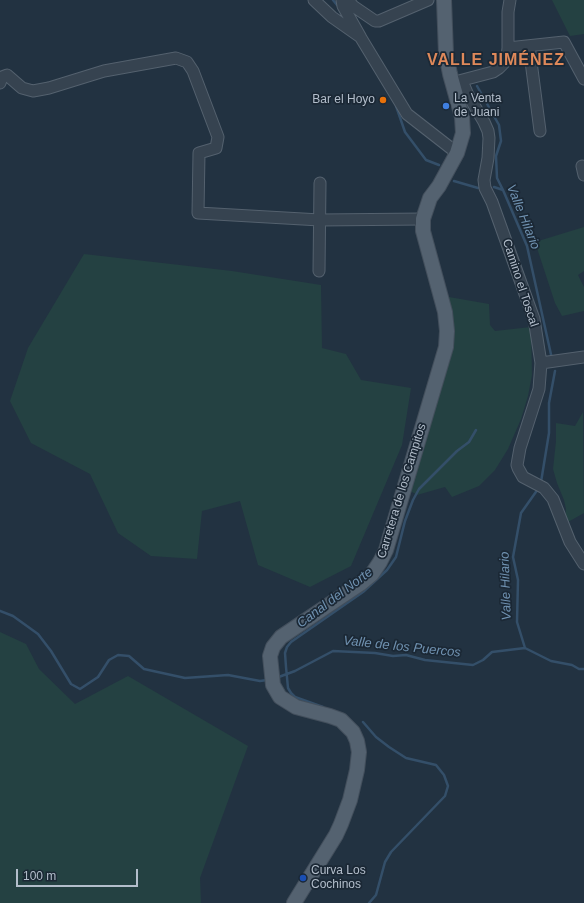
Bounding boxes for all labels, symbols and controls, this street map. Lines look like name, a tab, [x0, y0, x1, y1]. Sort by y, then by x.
district label: VALLE JIMÉNEZ	[427, 51, 565, 71]
place label: La Venta de Juani	[454, 92, 501, 120]
place label: Bar el Hoyo	[312, 93, 375, 107]
marker: Bar el Hoyo	[378, 95, 388, 105]
marker: La Venta de Juani	[441, 101, 451, 111]
water label: Valle Hilario	[503, 182, 543, 252]
street label: Camino el Toscal	[499, 237, 541, 329]
street label: Carretera de los Campitos	[375, 422, 429, 560]
water label: Valle Hilario	[497, 551, 515, 621]
water label: Canal del Norte	[294, 565, 376, 631]
water label: Valle de los Puercos	[342, 633, 462, 661]
scale bar	[18, 861, 140, 887]
place label: Curva Los Cochinos	[311, 864, 366, 892]
text: 100 m	[23, 869, 56, 883]
marker: Curva Los Cochinos	[298, 873, 308, 883]

